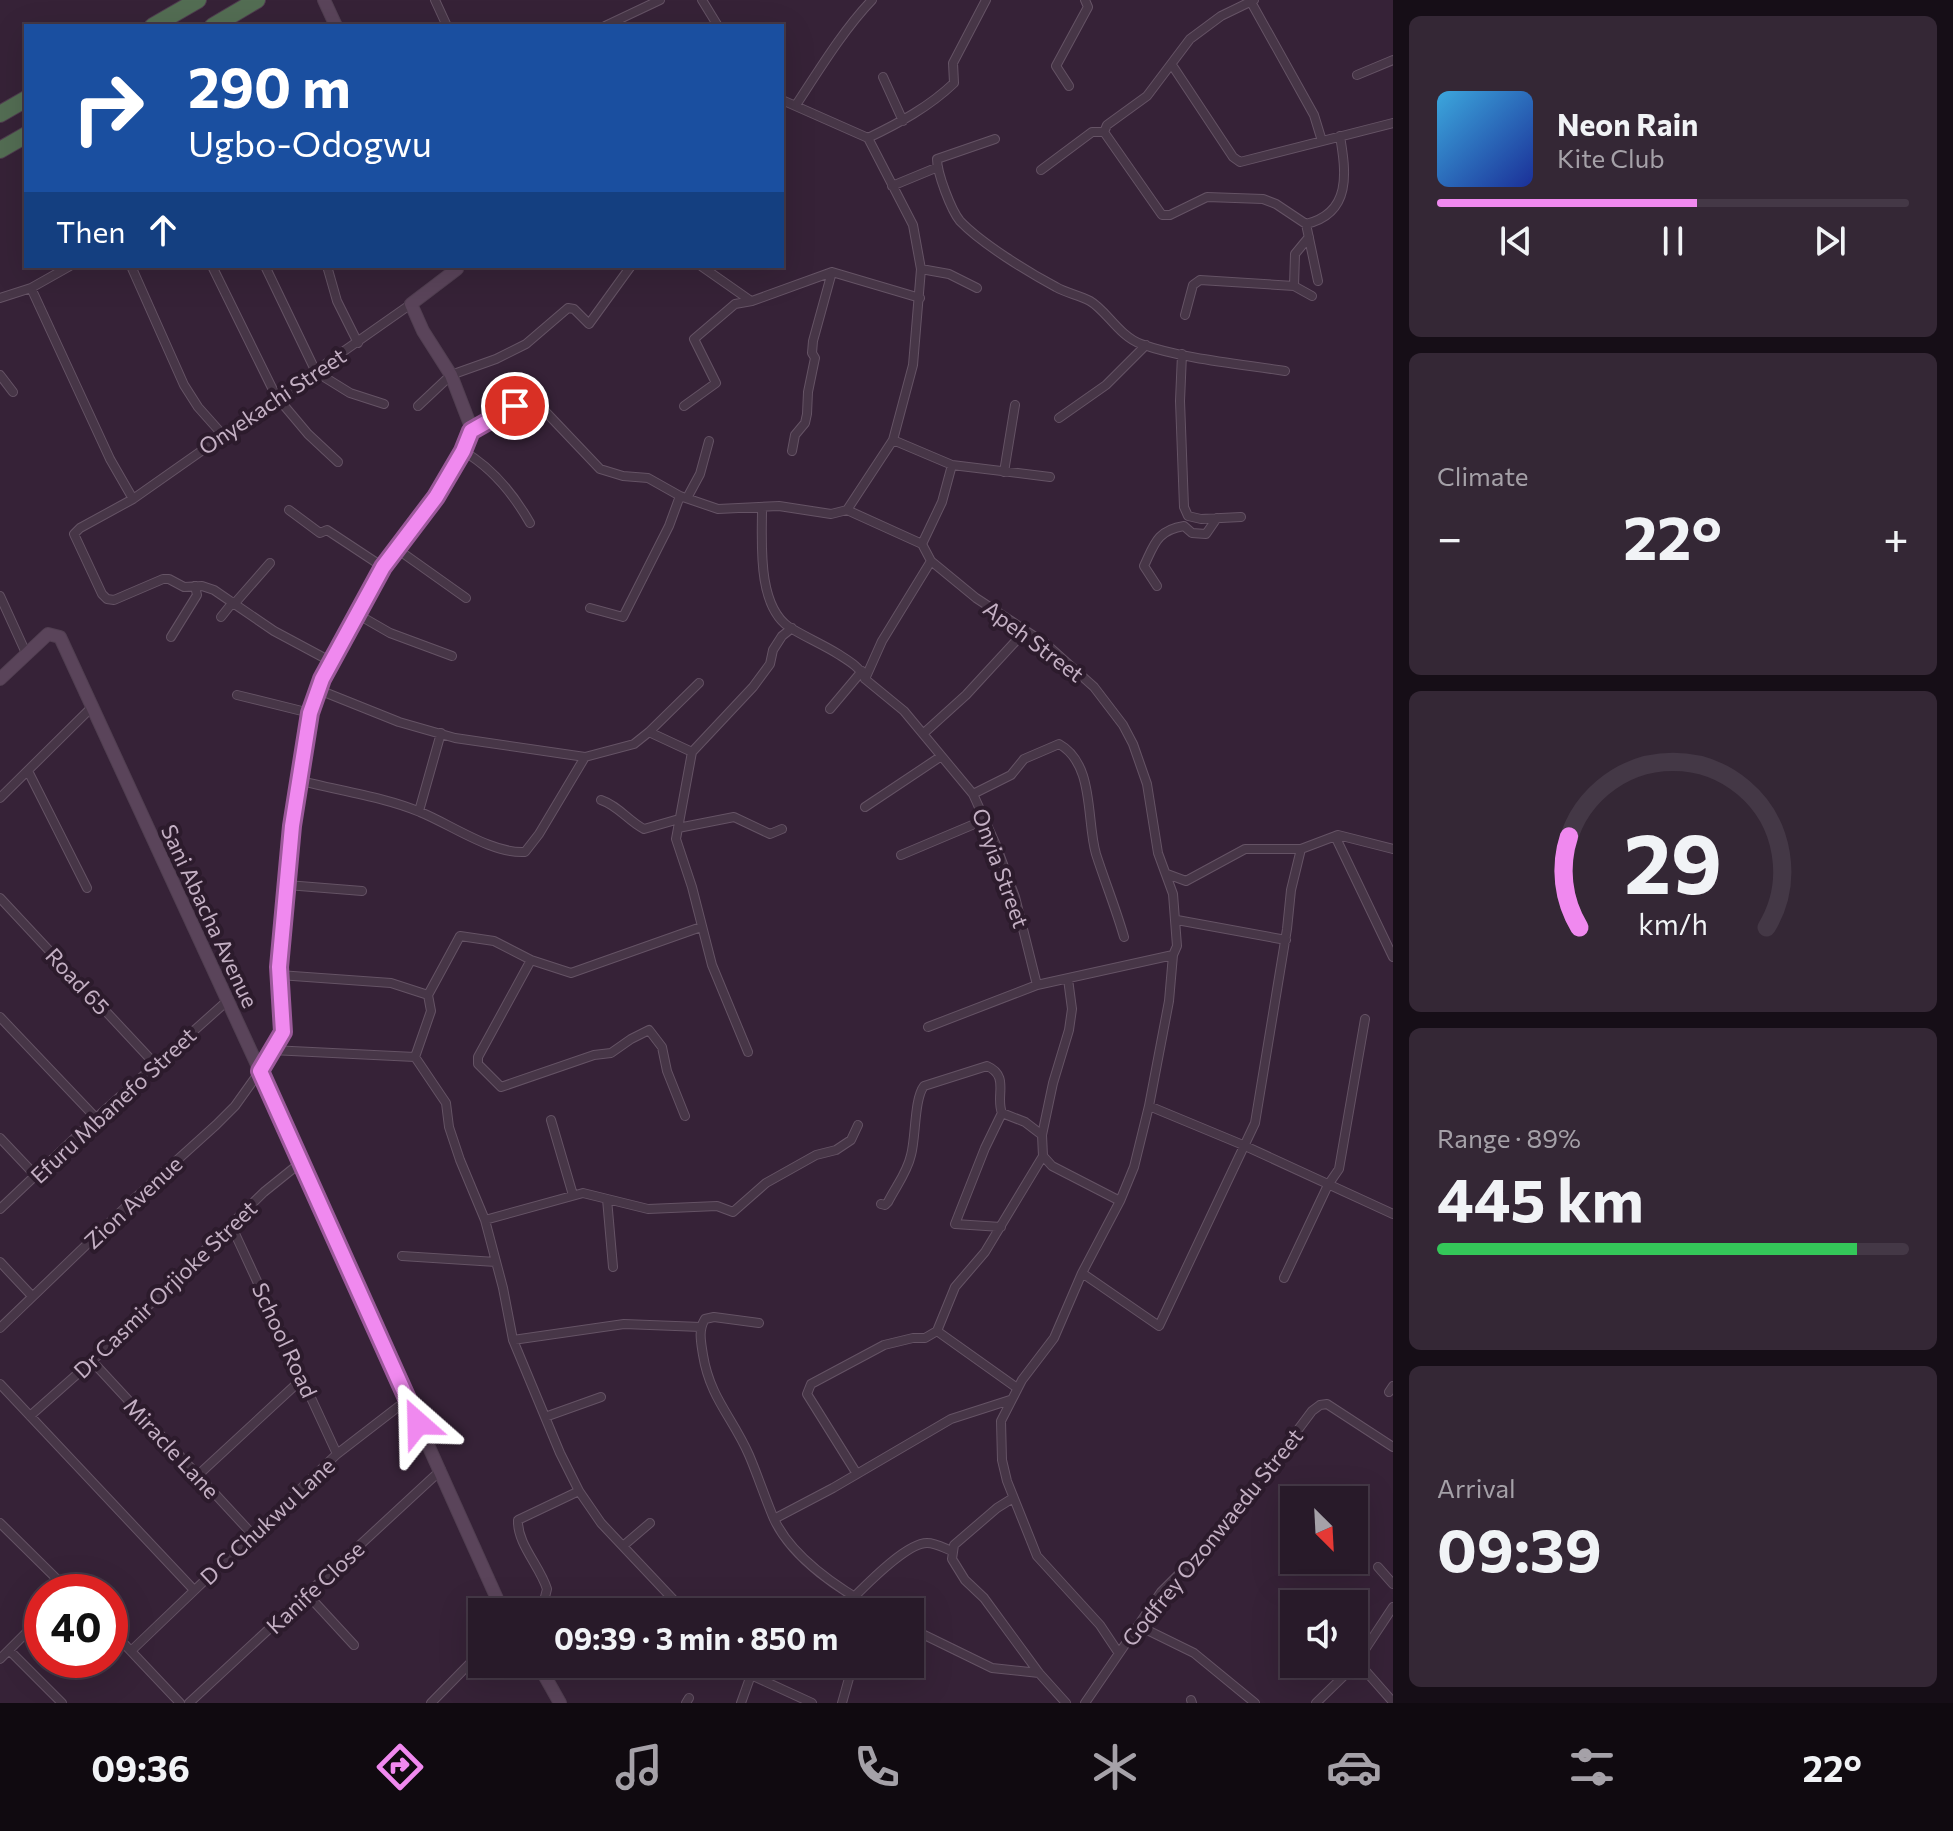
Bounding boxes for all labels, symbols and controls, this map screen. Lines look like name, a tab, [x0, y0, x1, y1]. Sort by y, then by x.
text: 290 m	[188, 51, 351, 120]
icon: right	[56, 56, 160, 160]
text: Neon Rain	[1557, 105, 1698, 142]
text: Ugbo-Odogwu	[188, 120, 432, 164]
text: Kite Club	[1557, 142, 1665, 173]
icon: ahead	[141, 208, 185, 252]
text: Then	[56, 212, 125, 249]
icon: previous	[1494, 219, 1538, 263]
icon: pause	[1651, 219, 1695, 263]
icon: next	[1808, 219, 1852, 263]
street label: Onyekachi Street	[193, 342, 351, 460]
pin	[481, 372, 549, 440]
icon: arrive	[493, 384, 537, 428]
text: Climate	[1437, 460, 1529, 491]
text: 22°	[1623, 499, 1722, 572]
text: −	[1437, 509, 1462, 563]
text: +	[1883, 509, 1909, 563]
street label: Apeh Street	[978, 594, 1090, 688]
street label: Onyia Street	[967, 805, 1035, 931]
text: 29	[1624, 808, 1722, 910]
street label: Sani Abacha Avenue	[156, 820, 264, 1012]
text: km/h	[1638, 906, 1708, 941]
street label: Road 65	[40, 942, 116, 1020]
street label: Efuru Mbanefo Street	[25, 1021, 201, 1189]
text: Range · 89%	[1437, 1122, 1581, 1153]
street label: Zion Avenue	[79, 1150, 187, 1254]
text: 445 km	[1437, 1161, 1644, 1234]
street label: Dr Casmir Orjioke Street	[68, 1194, 262, 1384]
street label: School Road	[247, 1278, 323, 1402]
position arrow	[376, 1381, 460, 1465]
street label: Miracle Lane	[119, 1392, 225, 1504]
street label: Godfrey Ozonwaedu Street	[1116, 1423, 1308, 1651]
street label: D C Chukwu Lane	[194, 1452, 340, 1590]
text: Arrival	[1437, 1472, 1516, 1503]
north arrow	[1280, 1486, 1368, 1574]
map controls	[1280, 1486, 1368, 1678]
text: 09:39	[1437, 1511, 1602, 1584]
street label: Kanife Close	[261, 1535, 369, 1639]
speed limit sign: 40	[24, 1574, 128, 1678]
button: sound	[1280, 1590, 1368, 1678]
text: 09:39 · 3 min · 850 m	[554, 1619, 838, 1656]
icon: directions	[372, 1739, 428, 1795]
icon: music	[611, 1739, 667, 1795]
icon: phone	[849, 1739, 905, 1795]
icon: climate	[1087, 1739, 1143, 1795]
icon: car	[1326, 1739, 1382, 1795]
icon: filters	[1564, 1739, 1620, 1795]
text: 09:36	[91, 1745, 190, 1789]
text: 22°	[1802, 1745, 1862, 1789]

